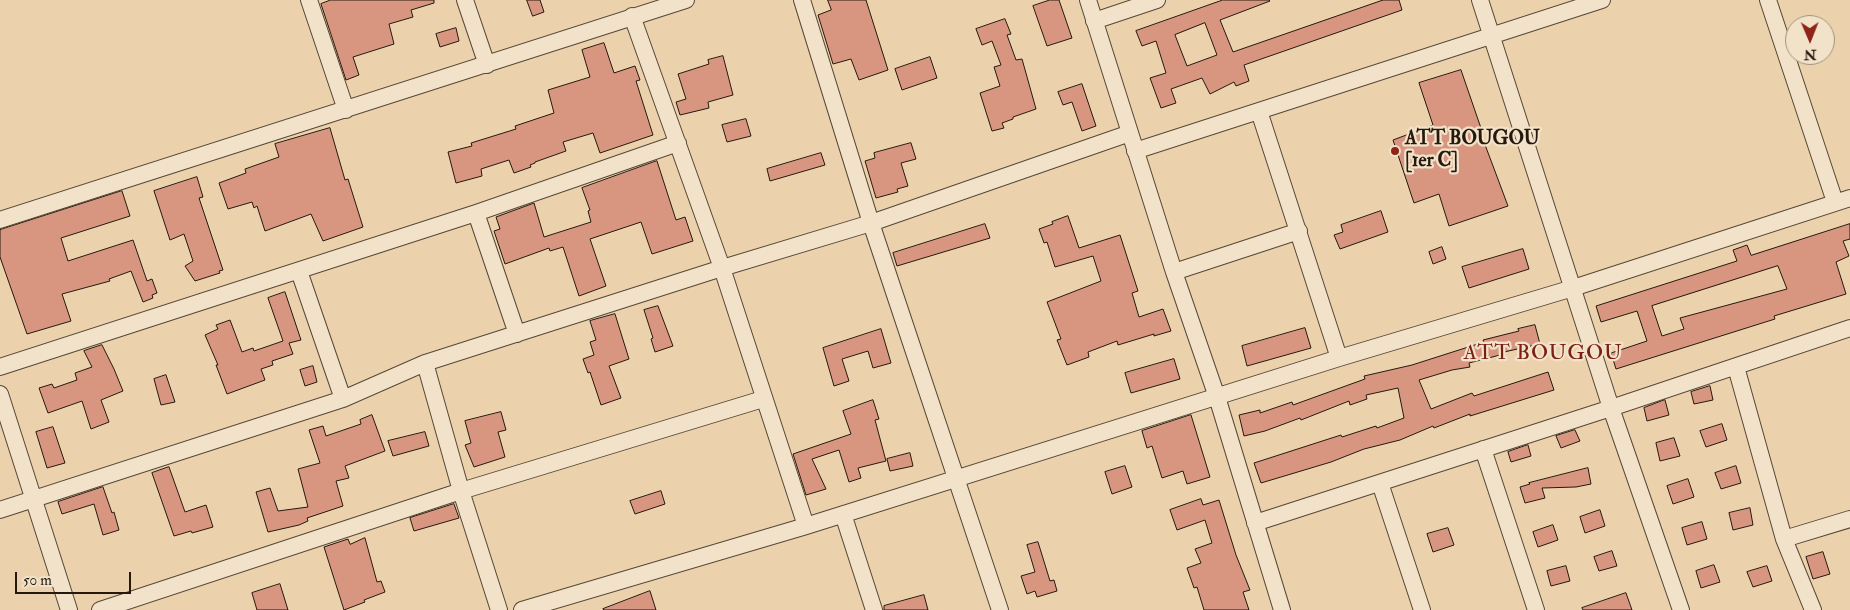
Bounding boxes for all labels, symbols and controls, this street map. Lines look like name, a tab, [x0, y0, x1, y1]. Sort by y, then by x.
north arrow	[1785, 15, 1835, 65]
text: N	[1804, 46, 1817, 63]
place label: ATT BOUGOU [1er C]	[1405, 129, 1540, 173]
marker: ATT BOUGOU [1er C]	[1389, 145, 1401, 157]
district label: ATT BOUGOU	[1462, 341, 1624, 367]
scale bar	[18, 562, 134, 594]
text: 50 m	[23, 571, 52, 590]

